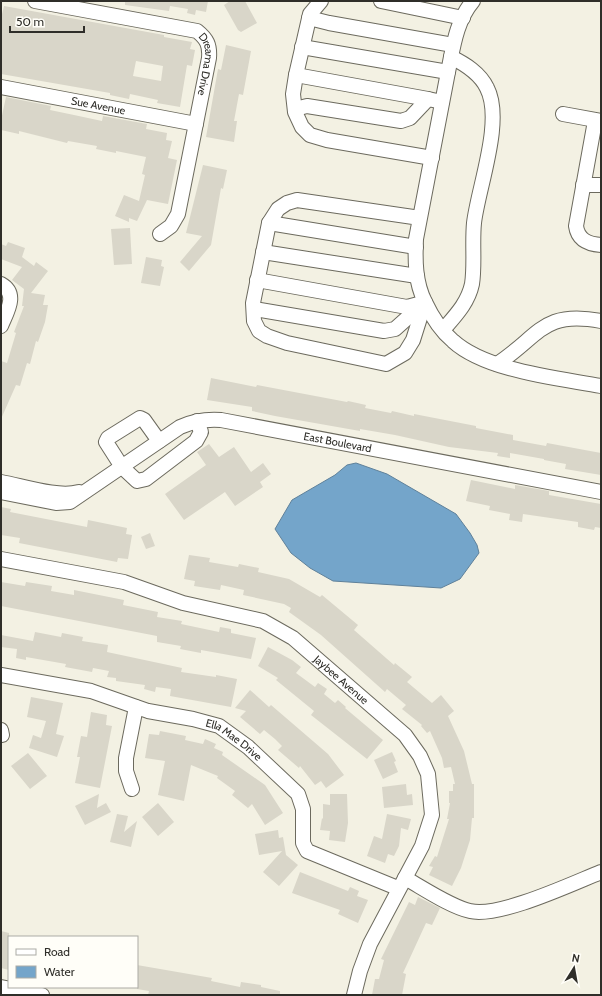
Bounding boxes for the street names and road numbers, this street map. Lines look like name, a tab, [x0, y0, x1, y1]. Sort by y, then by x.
street label: Dreama Drive	[195, 30, 217, 97]
street label: Sue Avenue	[70, 93, 127, 118]
street label: East Boulevard	[303, 429, 373, 455]
street label: Jaybee Avenue	[310, 651, 372, 708]
street label: Ella Mae Drive	[204, 716, 265, 764]

